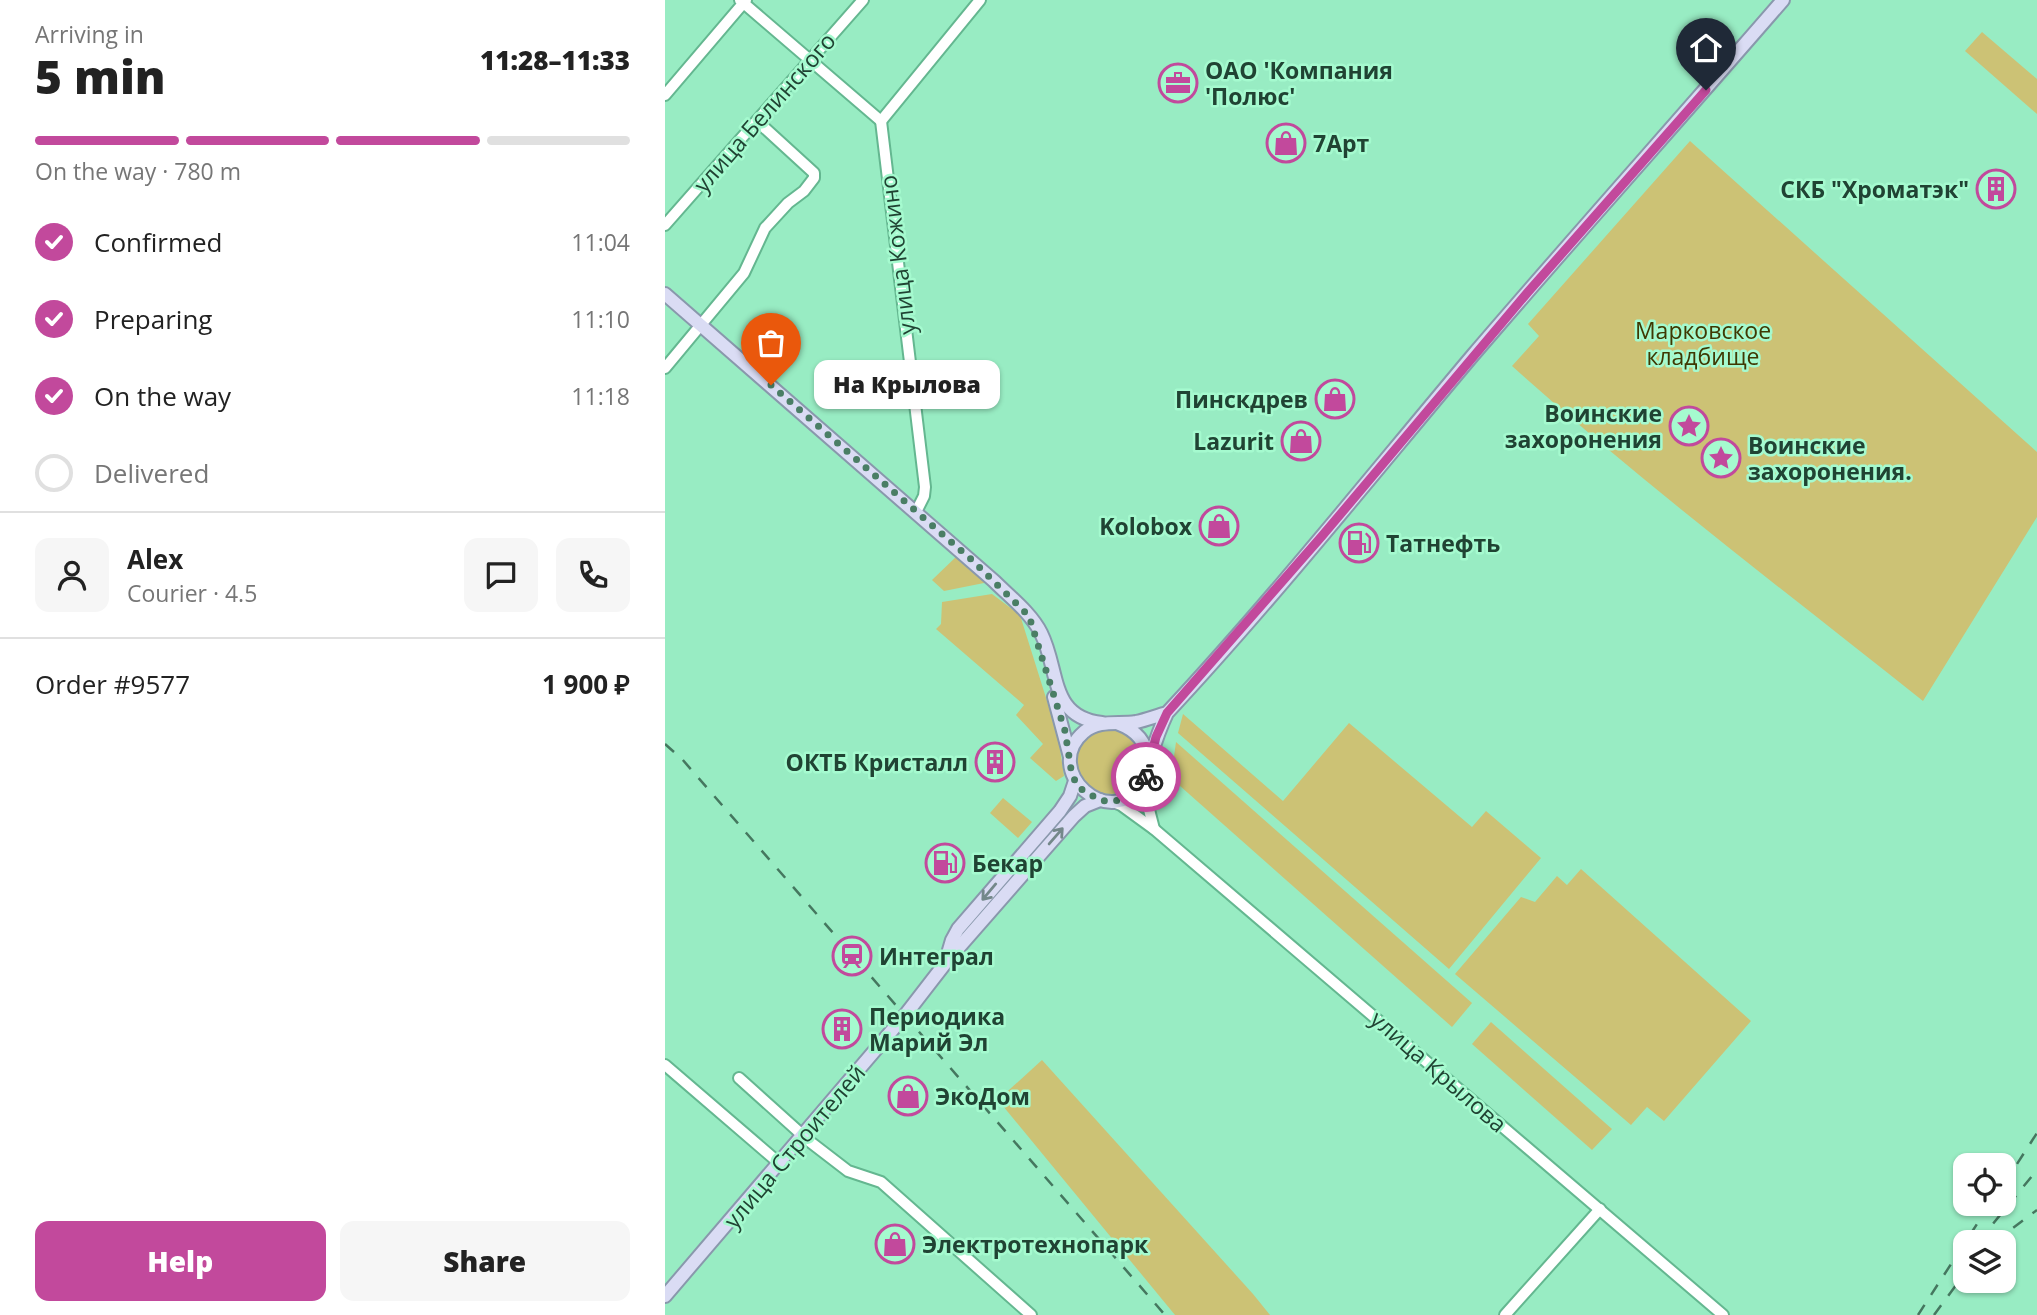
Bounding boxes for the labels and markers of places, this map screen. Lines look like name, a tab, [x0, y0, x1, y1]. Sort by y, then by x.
pin	[1676, 18, 1736, 90]
place label: ОАО 'Компания 'Полюс'	[1205, 54, 1393, 112]
office icon: ОАО 'Компания 'Полюс'	[1157, 62, 1199, 104]
shop icon: 7Арт	[1265, 122, 1307, 164]
place label: 7Арт	[1313, 127, 1370, 159]
building icon: СКБ "Хроматэк"	[1975, 168, 2017, 210]
place label: СКБ "Хроматэк"	[1780, 173, 1969, 205]
pin	[741, 313, 801, 385]
callout: На Крылова	[813, 360, 999, 410]
shop icon: Пинскдрев	[1314, 378, 1356, 420]
place label: Пинскдрев	[1175, 383, 1308, 415]
place label: Воинские захоронения	[1505, 397, 1662, 455]
place icon: Воинские захоронения	[1668, 405, 1710, 447]
shop icon: Lazurit	[1280, 420, 1322, 462]
place label: Lazurit	[1193, 425, 1274, 457]
place label: Воинские захоронения.	[1748, 429, 1912, 487]
place icon: Воинские захоронения.	[1700, 437, 1742, 479]
shop icon: Kolobox	[1198, 505, 1240, 547]
place label: Kolobox	[1099, 510, 1193, 542]
fuel station icon: Татнефть	[1338, 522, 1380, 564]
place label: Татнефть	[1386, 527, 1500, 559]
building icon: ОКТБ Кристалл	[974, 741, 1016, 783]
place label: ОКТБ Кристалл	[786, 746, 968, 778]
fuel station icon: Бекар	[924, 842, 966, 884]
place label: Бекар	[972, 847, 1043, 879]
station icon: Интеграл	[831, 935, 873, 977]
place label: Интеграл	[879, 940, 994, 972]
place label: Периодика Марий Эл	[869, 1000, 1005, 1058]
building icon: Периодика Марий Эл	[821, 1008, 863, 1050]
shop icon: ЭкоДом	[887, 1075, 929, 1117]
place label: ЭкоДом	[935, 1080, 1030, 1112]
shop icon: Электротехнопарк	[874, 1223, 916, 1265]
place label: Электротехнопарк	[922, 1228, 1149, 1260]

